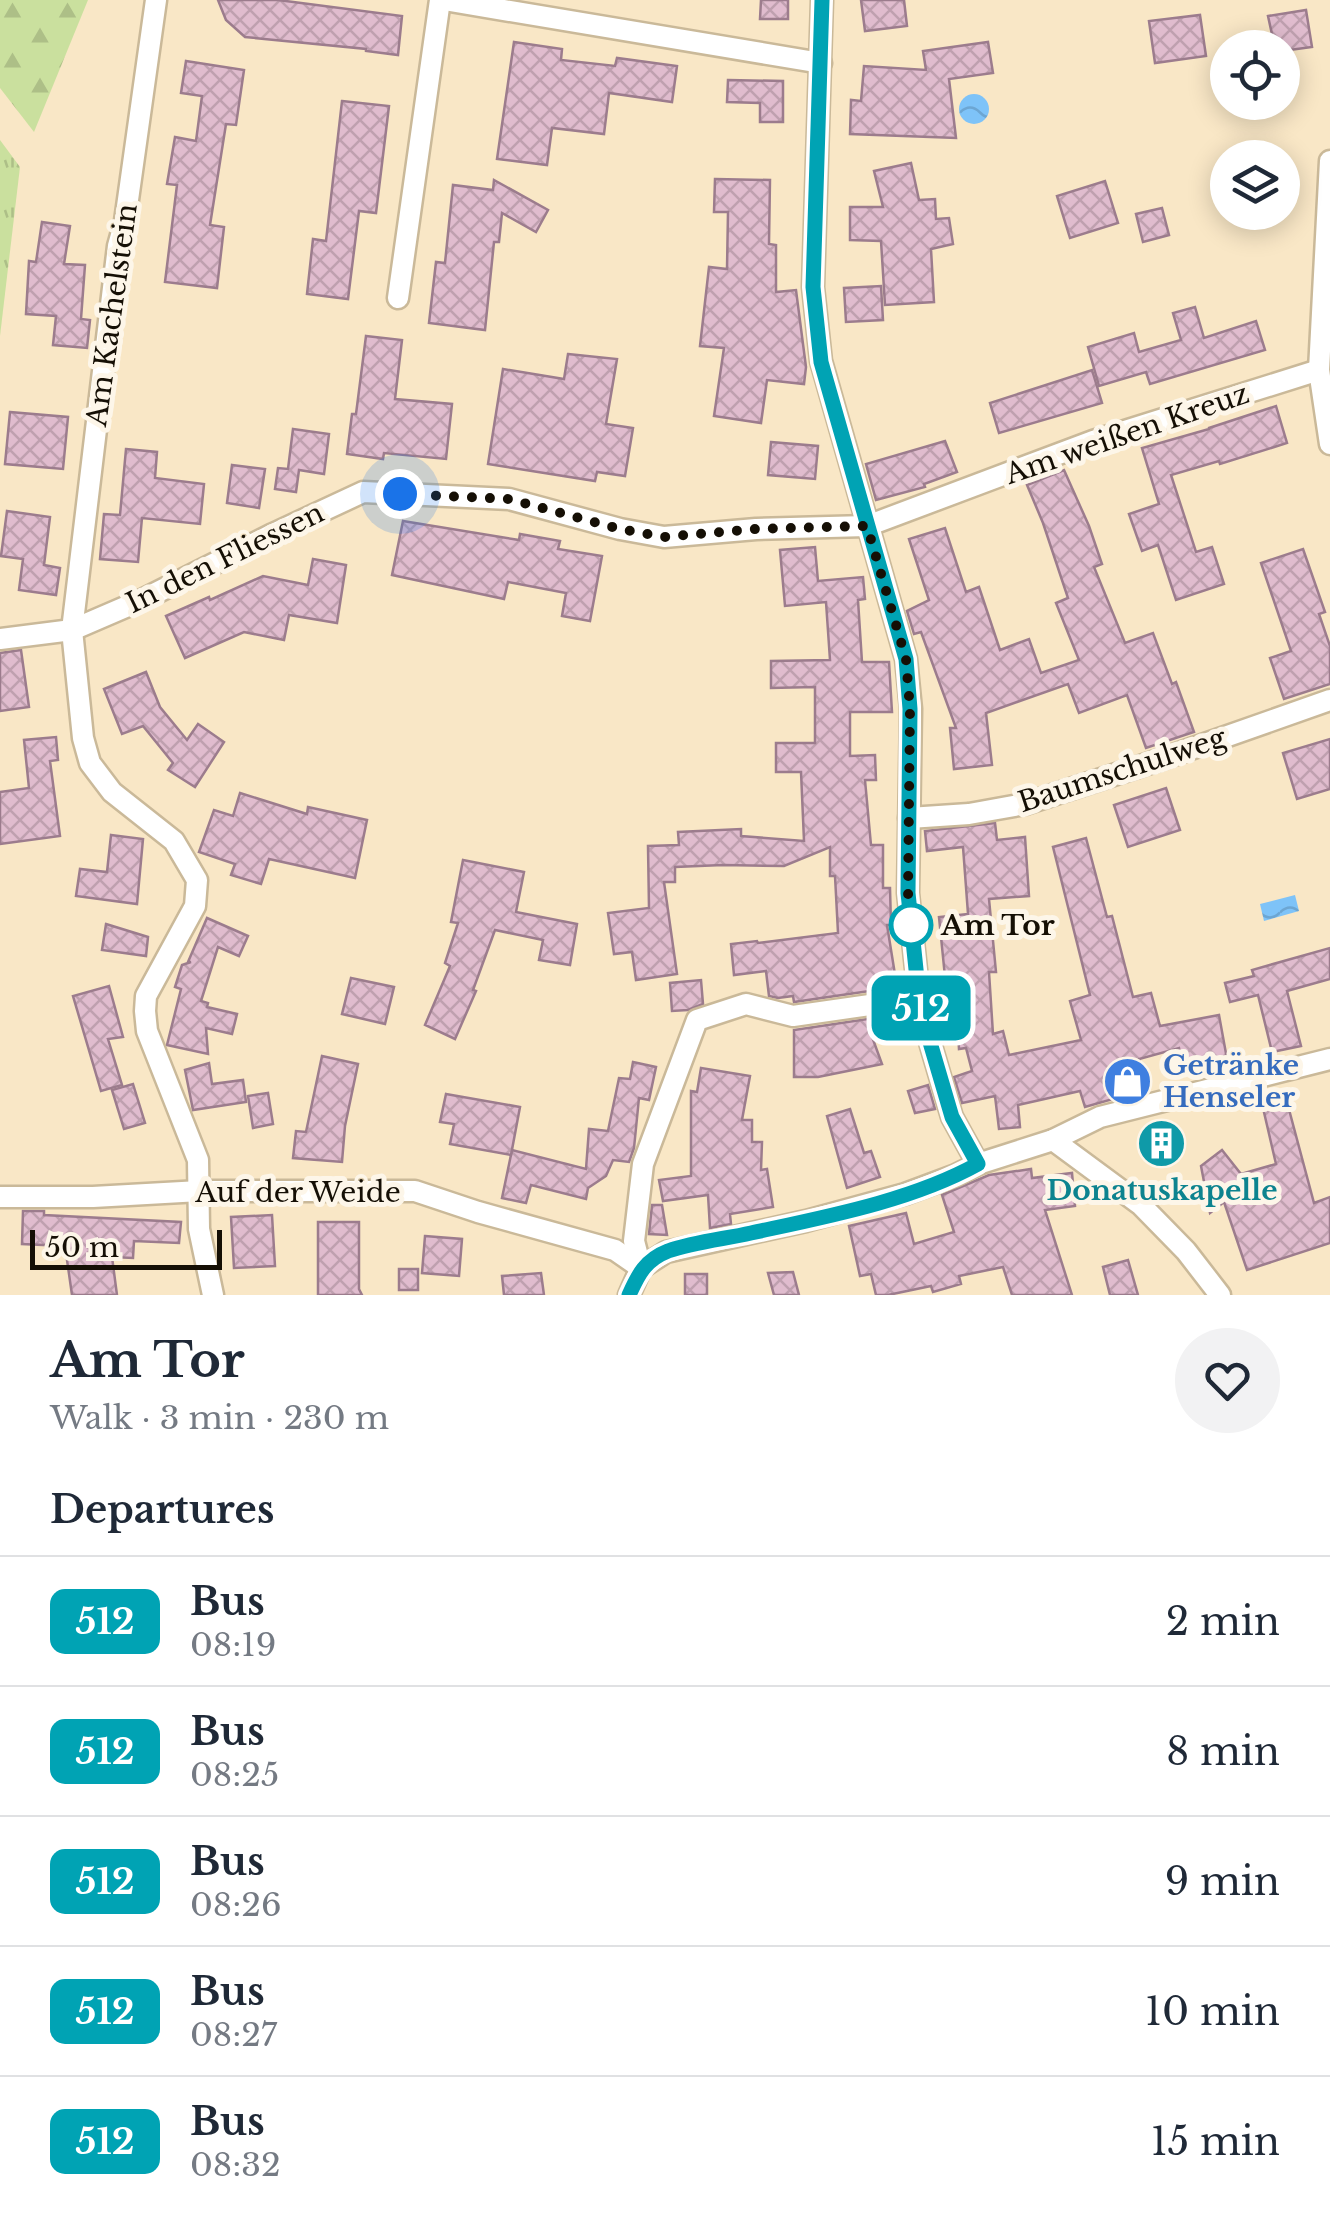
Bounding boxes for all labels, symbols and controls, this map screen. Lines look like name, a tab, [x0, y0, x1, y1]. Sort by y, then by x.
map controls	[1210, 30, 1300, 230]
button: locate	[1210, 30, 1300, 120]
button: layers	[1210, 140, 1300, 230]
street label: Am Kachelstein	[79, 201, 145, 430]
street label: Am weißen Kreuz	[999, 376, 1254, 492]
your location	[375, 469, 425, 519]
street label: In den Fliessen	[121, 495, 329, 621]
street label: Baumschulweg	[1014, 720, 1232, 820]
marker: Am Tor	[890, 904, 932, 946]
place label: Am Tor	[940, 908, 1055, 943]
line badge: 512	[864, 976, 978, 1040]
text: 512	[892, 987, 950, 1030]
place label: Getränke Henseler	[1163, 1048, 1299, 1115]
shop icon: Getränke Henseler	[1102, 1055, 1154, 1107]
building icon: Donatuskapelle	[1136, 1117, 1188, 1169]
place label: Donatuskapelle	[1046, 1173, 1278, 1208]
street label: Auf der Weide	[194, 1175, 401, 1210]
scale bar	[30, 1225, 222, 1270]
text: 50 m	[45, 1230, 119, 1265]
button: heart	[1175, 1328, 1280, 1433]
text: Am Tor	[50, 1330, 245, 1390]
text: Walk · 3 min · 230 m	[50, 1398, 389, 1438]
text: Departures	[50, 1486, 274, 1533]
text: Bus	[190, 1578, 265, 1625]
text: 2 min	[1166, 1598, 1280, 1645]
text: 512	[76, 1600, 134, 1643]
text: 08:19	[190, 1625, 276, 1665]
text: Bus	[190, 1708, 265, 1755]
text: 8 min	[1166, 1728, 1280, 1775]
text: 512	[76, 1730, 134, 1773]
text: 08:25	[190, 1755, 279, 1795]
text: Bus	[190, 1838, 265, 1885]
text: 9 min	[1165, 1858, 1280, 1905]
text: 512	[76, 1860, 134, 1903]
text: 08:26	[190, 1885, 282, 1925]
text: Bus	[190, 1968, 265, 2015]
text: 10 min	[1145, 1988, 1280, 2035]
text: 512	[76, 1990, 134, 2033]
text: 08:27	[190, 2015, 277, 2055]
text: Bus	[190, 2098, 265, 2145]
text: 15 min	[1151, 2118, 1280, 2165]
text: 512	[76, 2120, 134, 2163]
text: 08:32	[190, 2145, 281, 2185]

